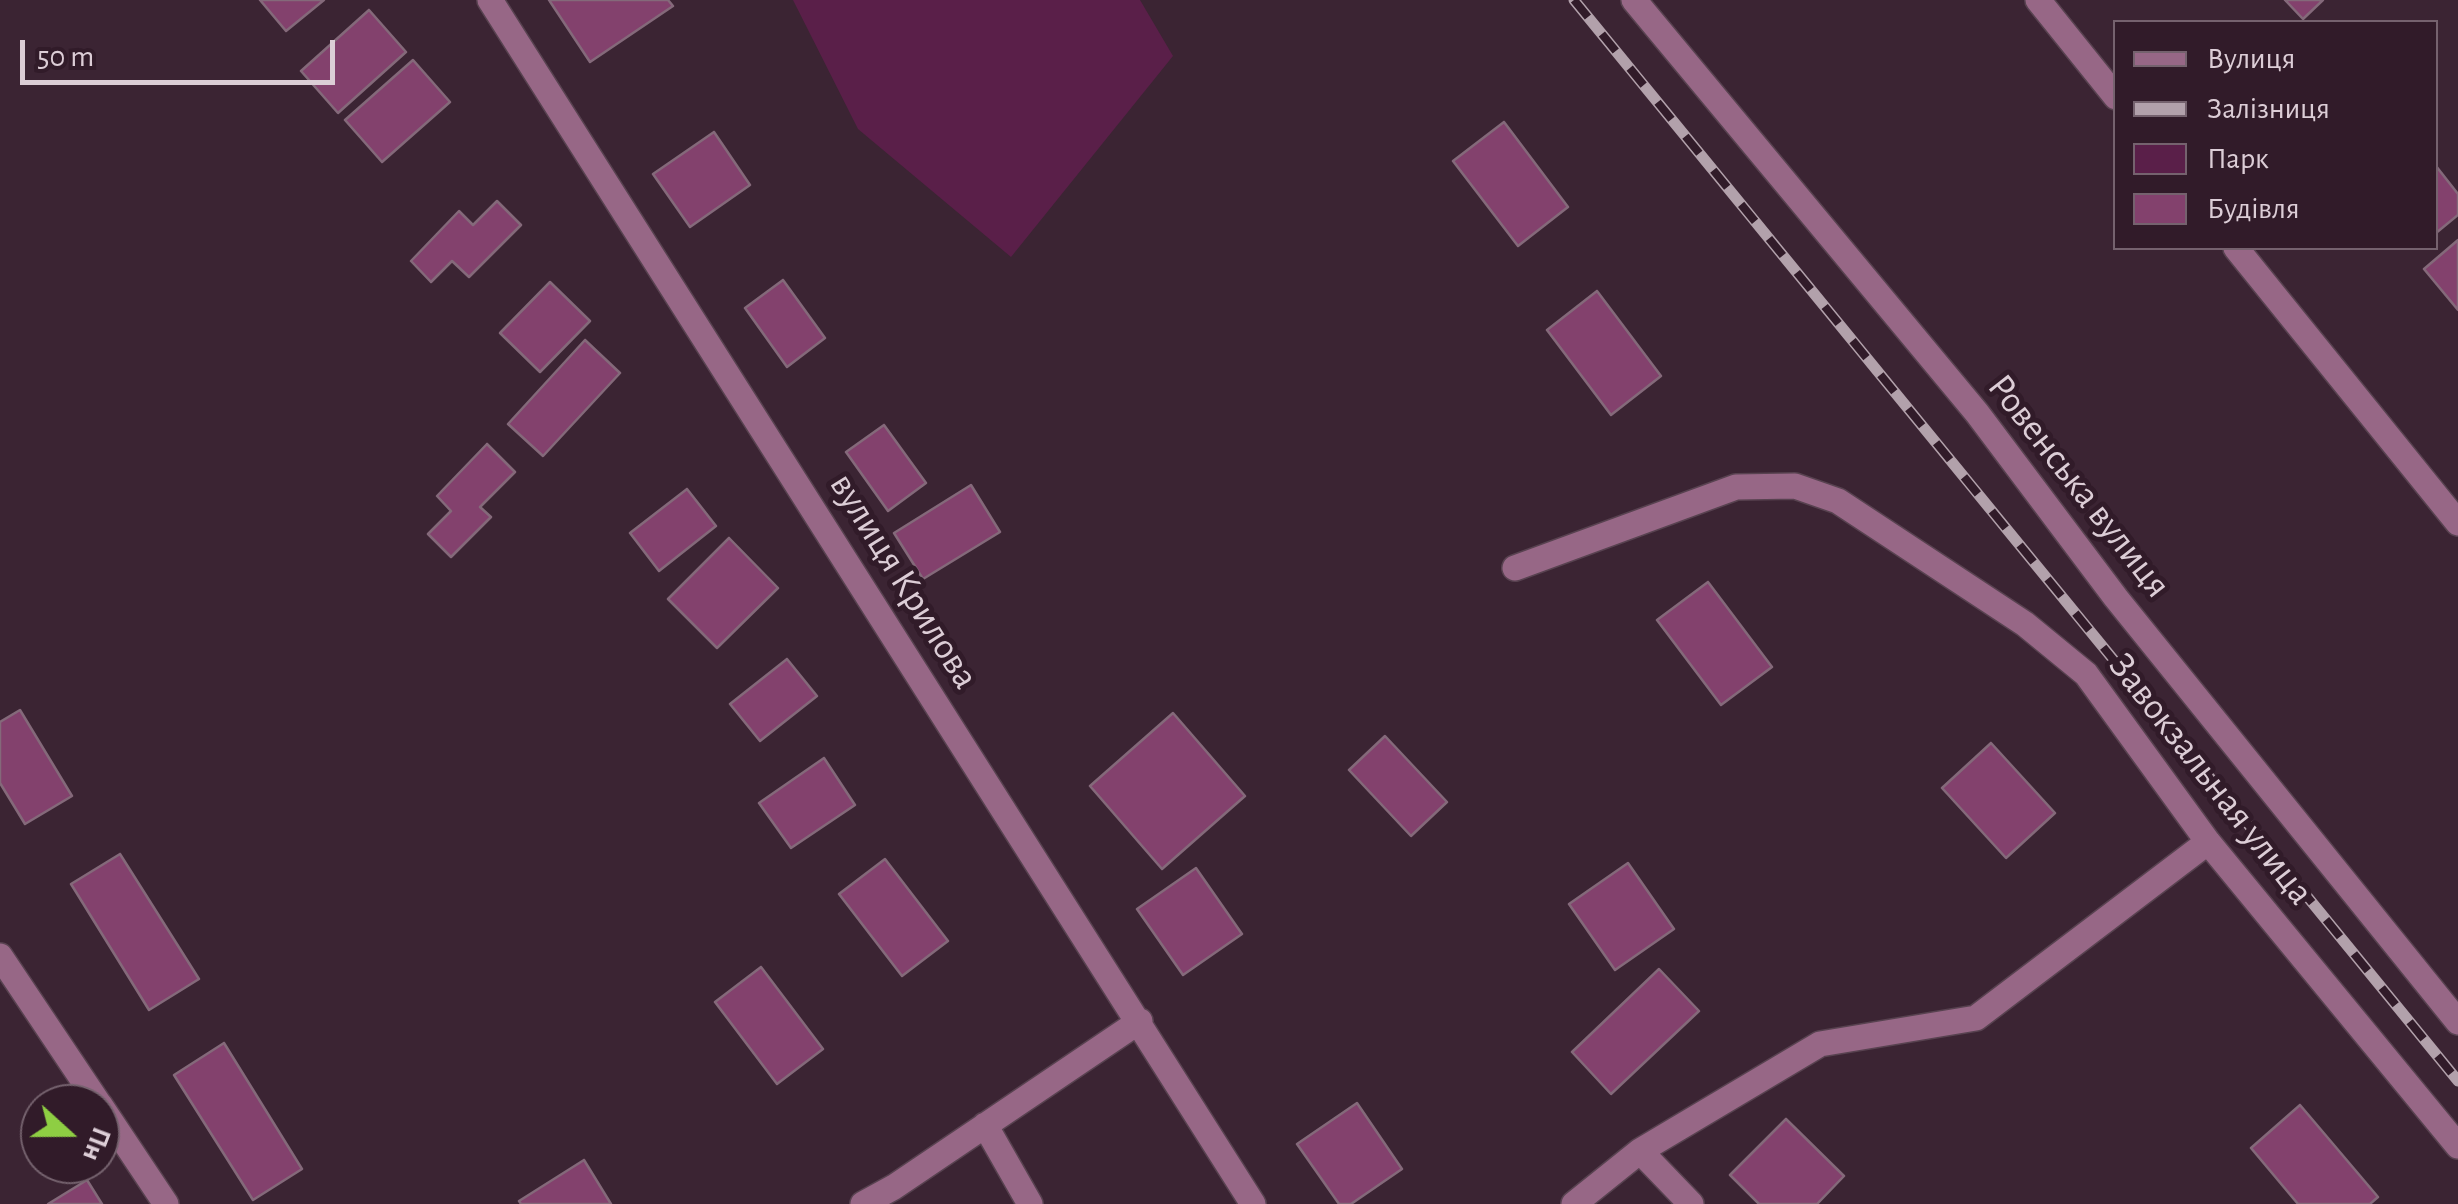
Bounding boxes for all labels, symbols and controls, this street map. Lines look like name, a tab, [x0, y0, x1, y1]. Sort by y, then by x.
scale bar	[25, 20, 340, 82]
legend	[2113, 20, 2438, 250]
text: 50 m	[37, 42, 94, 72]
text: Вулиця	[2207, 44, 2295, 74]
text: Залізниця	[2207, 94, 2330, 124]
text: Парк	[2207, 144, 2269, 174]
text: Будівля	[2207, 194, 2300, 224]
street label: Ровенська вулиця	[1978, 365, 2180, 607]
street label: вулиця Крилова	[820, 465, 988, 697]
street label: Завокзальная улица	[2099, 644, 2323, 914]
north arrow	[20, 1084, 120, 1184]
text: Пн	[77, 1123, 115, 1165]

